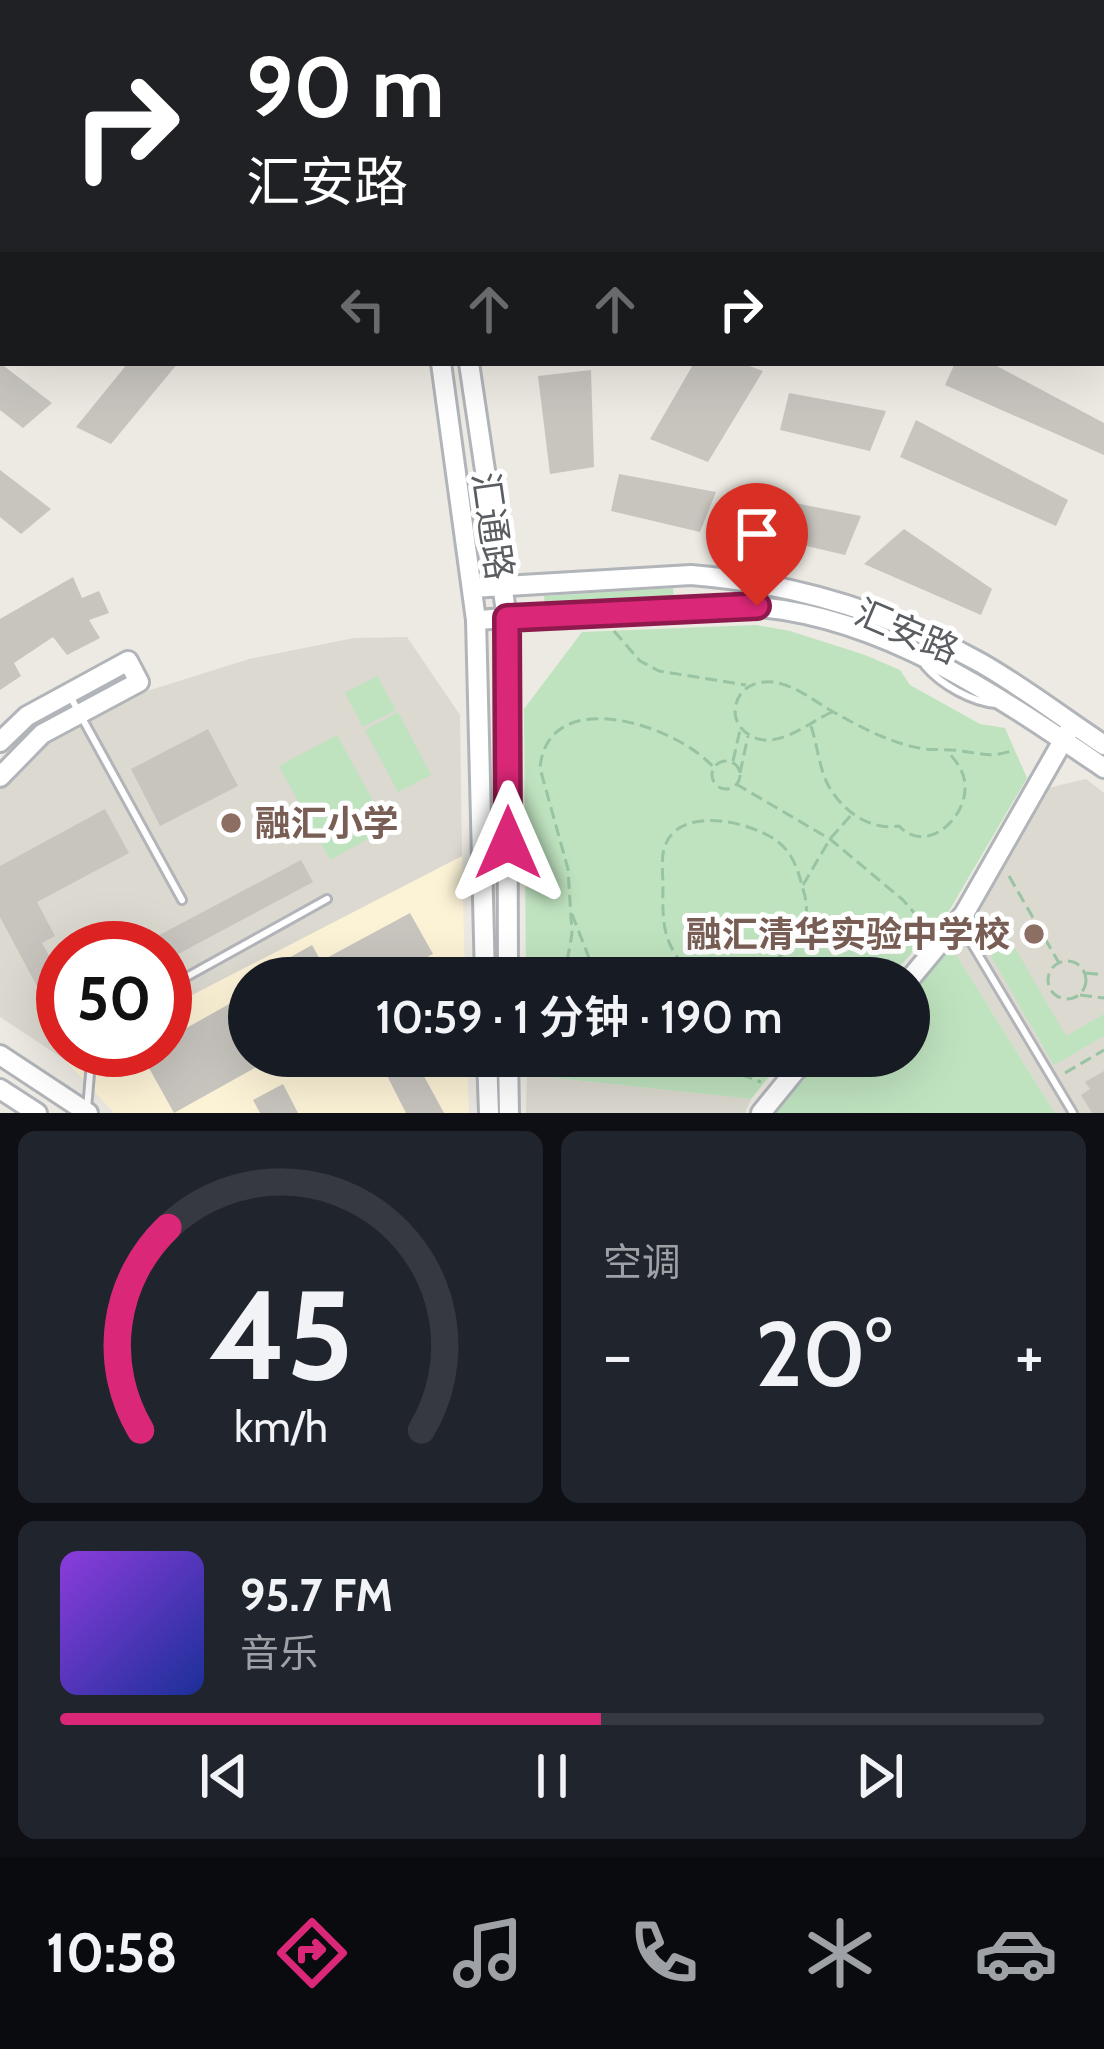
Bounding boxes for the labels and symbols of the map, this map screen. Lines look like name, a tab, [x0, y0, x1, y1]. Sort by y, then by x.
street label: 汇通路	[464, 469, 522, 583]
pin	[706, 483, 808, 606]
street label: 汇安路	[849, 590, 965, 672]
position arrow	[445, 780, 571, 906]
place label: 融汇小学	[255, 801, 399, 845]
marker: 融汇小学	[218, 810, 244, 836]
place label: 融汇清华实验中学校	[686, 912, 1010, 956]
speed limit sign: 50	[36, 921, 192, 1077]
marker: 融汇清华实验中学校	[1021, 921, 1047, 947]

